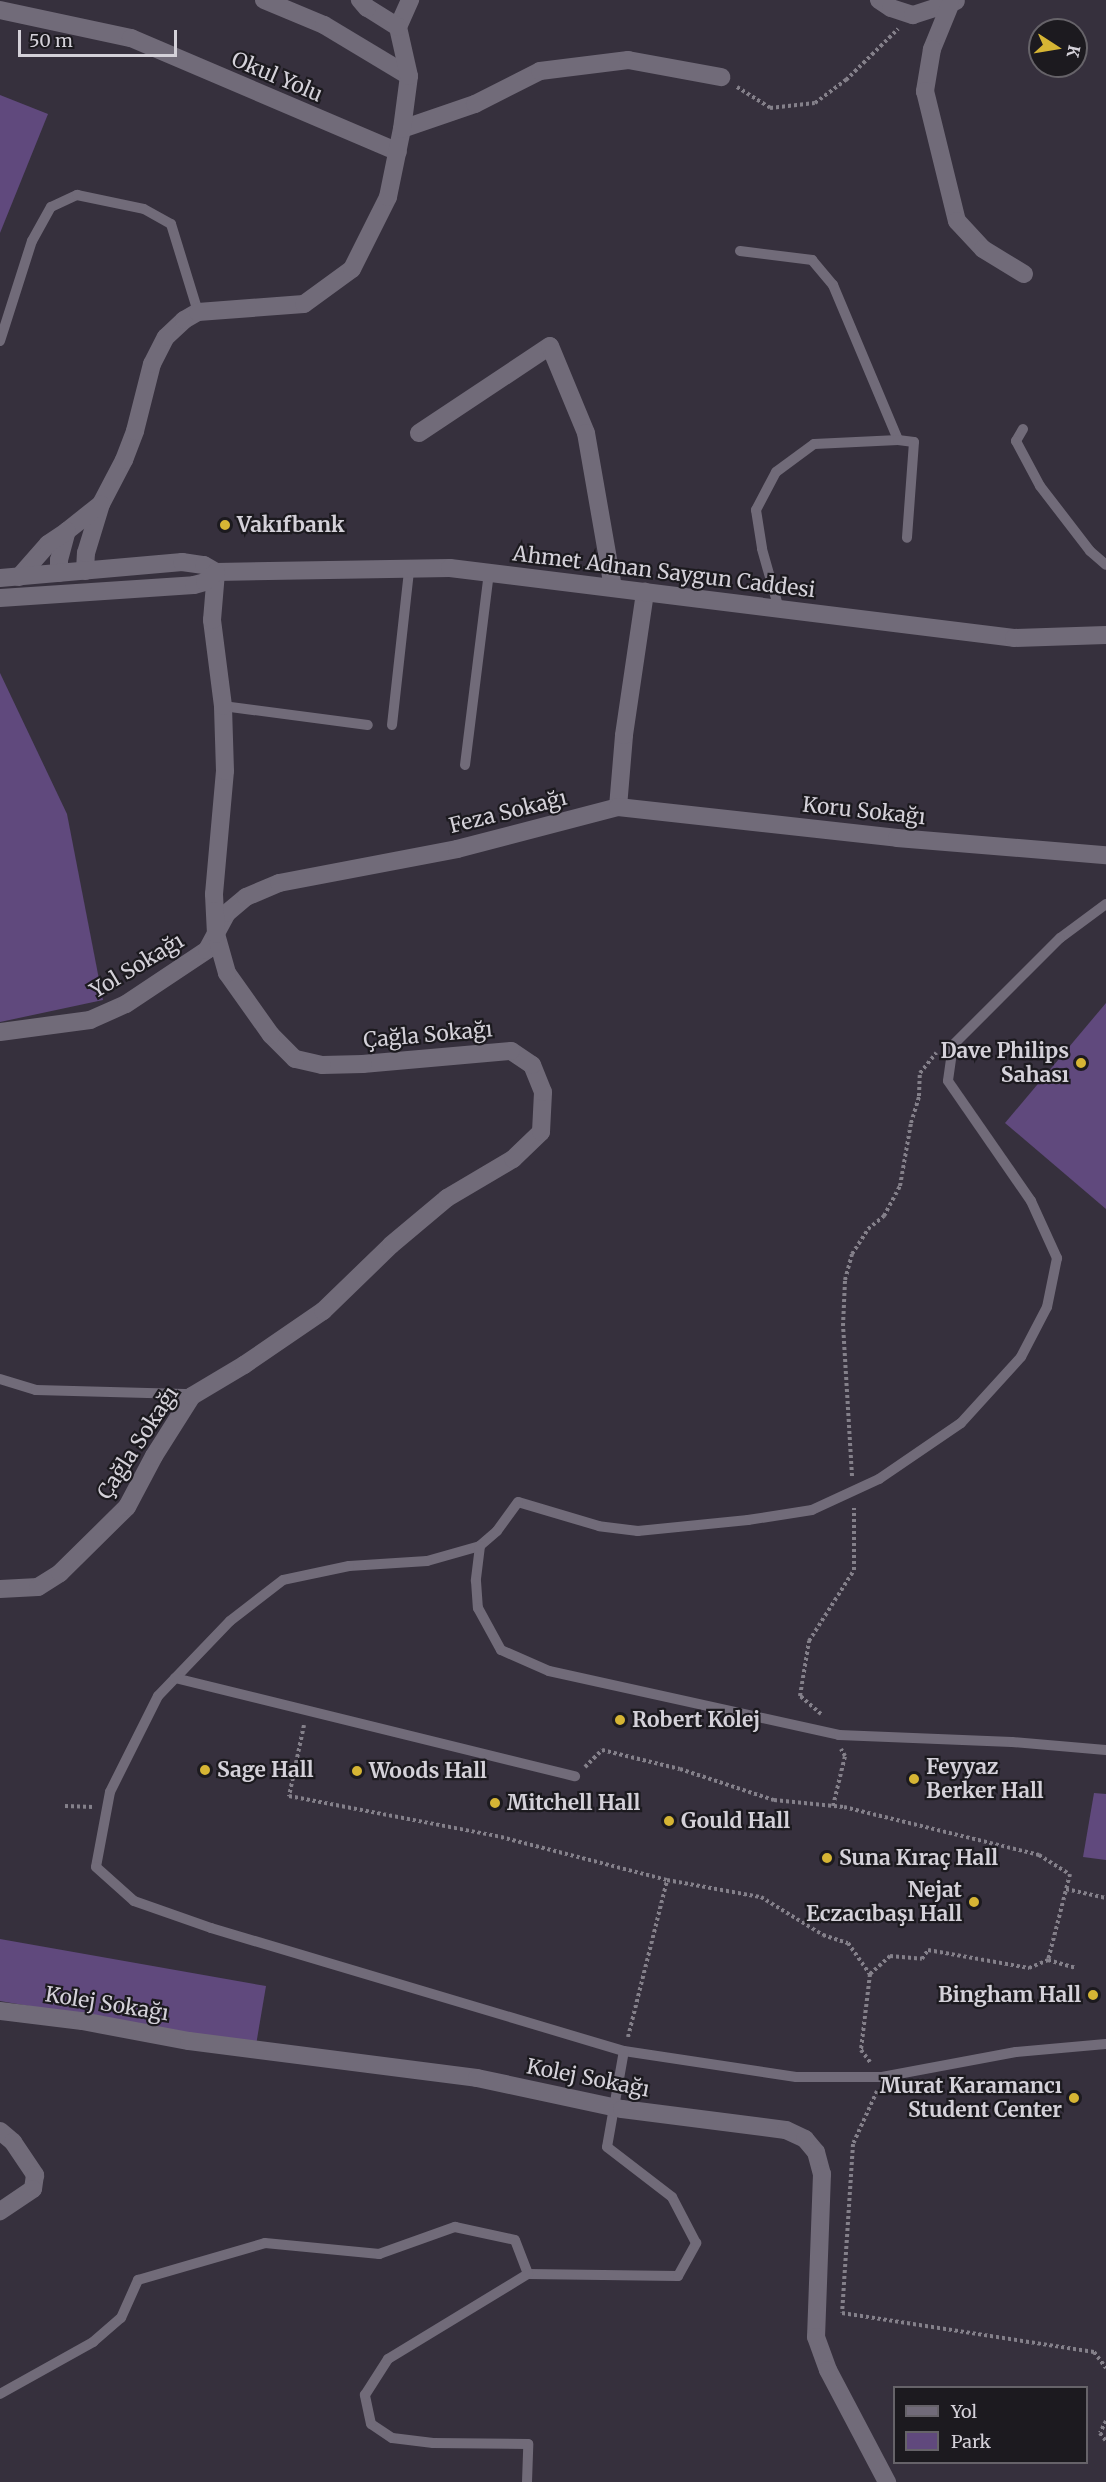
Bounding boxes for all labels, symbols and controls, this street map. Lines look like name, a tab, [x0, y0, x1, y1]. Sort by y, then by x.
scale bar	[21, 18, 180, 56]
north arrow	[1028, 18, 1088, 78]
text: 50 m	[29, 29, 73, 52]
text: K	[1063, 43, 1085, 59]
street label: Okul Yolu	[228, 47, 326, 107]
place label: Vakıfbank	[237, 512, 345, 538]
marker: Vakıfbank	[218, 518, 232, 532]
street label: Ahmet Adnan Saygun Caddesi	[511, 541, 817, 603]
street label: Feza Sokağı	[447, 785, 569, 839]
street label: Koru Sokağı	[801, 792, 927, 830]
street label: Yol Sokağı	[86, 928, 188, 1004]
street label: Çağla Sokağı	[362, 1017, 494, 1053]
place label: Dave Philips Sahası	[941, 1038, 1069, 1088]
marker: Dave Philips Sahası	[1074, 1056, 1088, 1070]
street label: Çağla Sokağı	[92, 1382, 184, 1504]
place label: Robert Kolej	[632, 1707, 760, 1733]
marker: Robert Kolej	[613, 1713, 627, 1727]
place label: Feyyaz Berker Hall	[926, 1754, 1044, 1804]
place label: Sage Hall	[217, 1757, 313, 1783]
place label: Woods Hall	[369, 1758, 487, 1784]
marker: Sage Hall	[198, 1763, 212, 1777]
marker: Woods Hall	[350, 1764, 364, 1778]
marker: Feyyaz Berker Hall	[907, 1772, 921, 1786]
place label: Mitchell Hall	[507, 1790, 640, 1816]
marker: Mitchell Hall	[488, 1796, 502, 1810]
place label: Gould Hall	[681, 1808, 790, 1834]
marker: Gould Hall	[662, 1814, 676, 1828]
place label: Suna Kıraç Hall	[839, 1845, 998, 1871]
marker: Suna Kıraç Hall	[820, 1851, 834, 1865]
place label: Nejat Eczacıbaşı Hall	[806, 1877, 962, 1927]
marker: Nejat Eczacıbaşı Hall	[967, 1895, 981, 1909]
street label: Kolej Sokağı	[43, 1982, 171, 2026]
place label: Bingham Hall	[938, 1982, 1081, 2008]
marker: Bingham Hall	[1086, 1988, 1100, 2002]
street label: Kolej Sokağı	[524, 2054, 652, 2102]
place label: Murat Karamancı Student Center	[880, 2073, 1062, 2123]
marker: Murat Karamancı Student Center	[1067, 2091, 1081, 2105]
legend	[893, 2386, 1088, 2464]
text: Yol	[951, 2400, 977, 2423]
text: Park	[951, 2430, 991, 2453]

